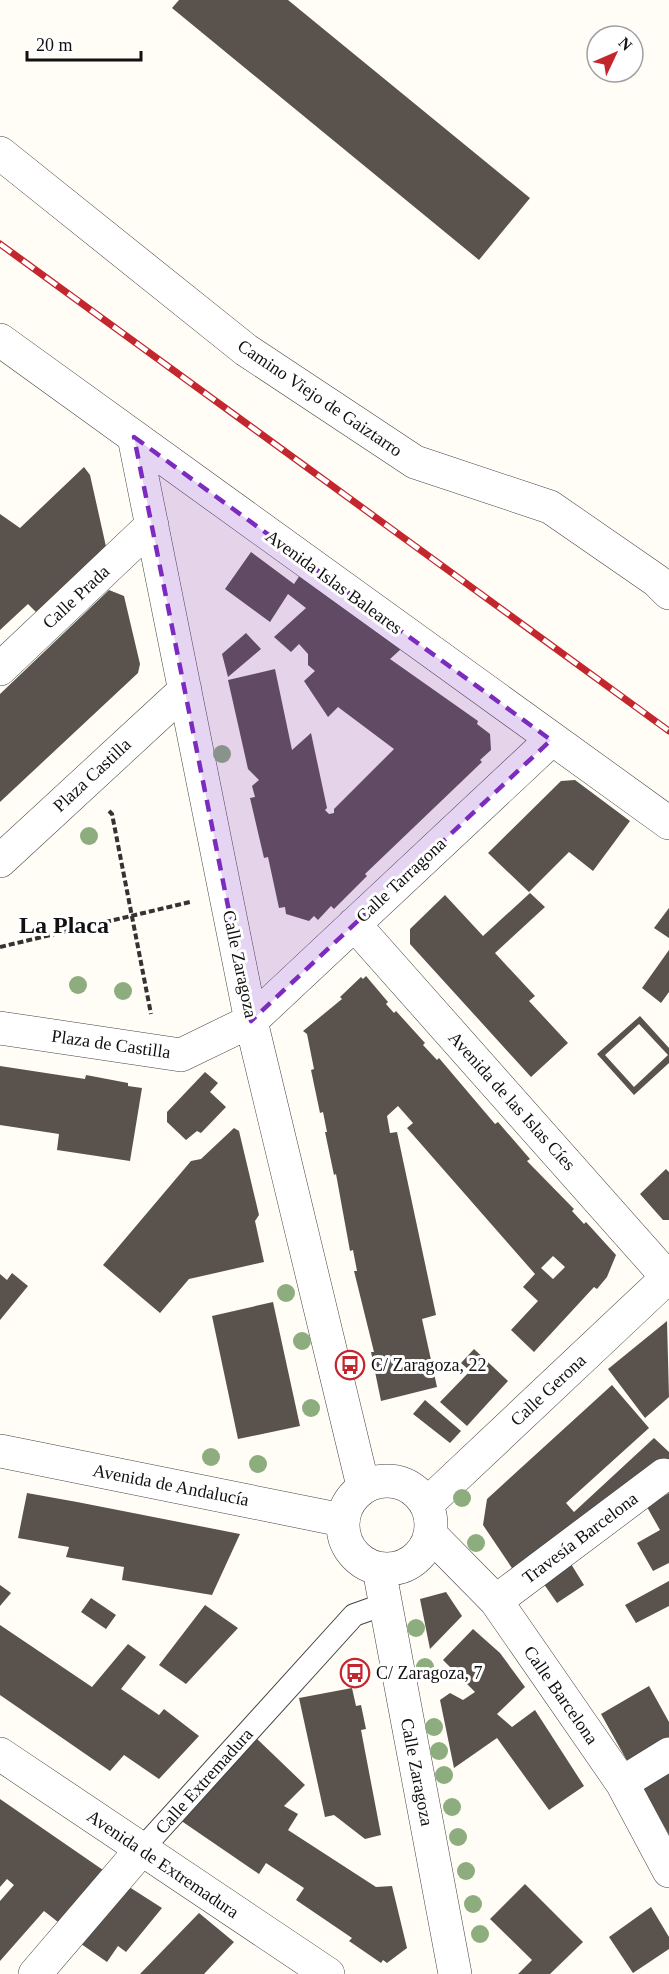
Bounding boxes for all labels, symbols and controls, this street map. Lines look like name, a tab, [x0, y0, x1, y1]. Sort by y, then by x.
scale bar	[27, 24, 141, 62]
north arrow	[585, 24, 645, 84]
text: N	[615, 34, 636, 54]
text: 20 m	[36, 35, 73, 55]
street label: Camino Viejo de Gaiztarro	[234, 335, 406, 461]
street label: Avenida Islas Baleares	[262, 526, 406, 638]
street label: Calle Prada	[39, 561, 113, 633]
street label: Plaza Castilla	[49, 734, 135, 816]
street label: Calle Tarragona	[352, 834, 450, 926]
street label: Calle Zaragoza	[219, 908, 261, 1020]
district label: La Placa	[19, 912, 109, 938]
street label: Plaza de Castilla	[50, 1026, 172, 1062]
street label: Avenida de las Islas Cíes	[444, 1028, 580, 1174]
bus stop icon: C/ Zaragoza, 22	[334, 1349, 366, 1381]
street label: Calle Gerona	[506, 1350, 590, 1430]
place label: C/ Zaragoza, 22	[371, 1355, 486, 1375]
street label: Avenida de Andalucía	[91, 1460, 251, 1510]
street label: Travesía Barcelona	[519, 1488, 641, 1588]
street label: Calle Barcelona	[520, 1642, 602, 1748]
bus stop icon: C/ Zaragoza, 7	[339, 1657, 371, 1689]
place label: C/ Zaragoza, 7	[376, 1663, 482, 1683]
street label: Calle Zaragoza	[397, 1716, 437, 1828]
street label: Calle Extremadura	[151, 1724, 257, 1838]
street label: Avenida de Extremadura	[83, 1806, 243, 1922]

